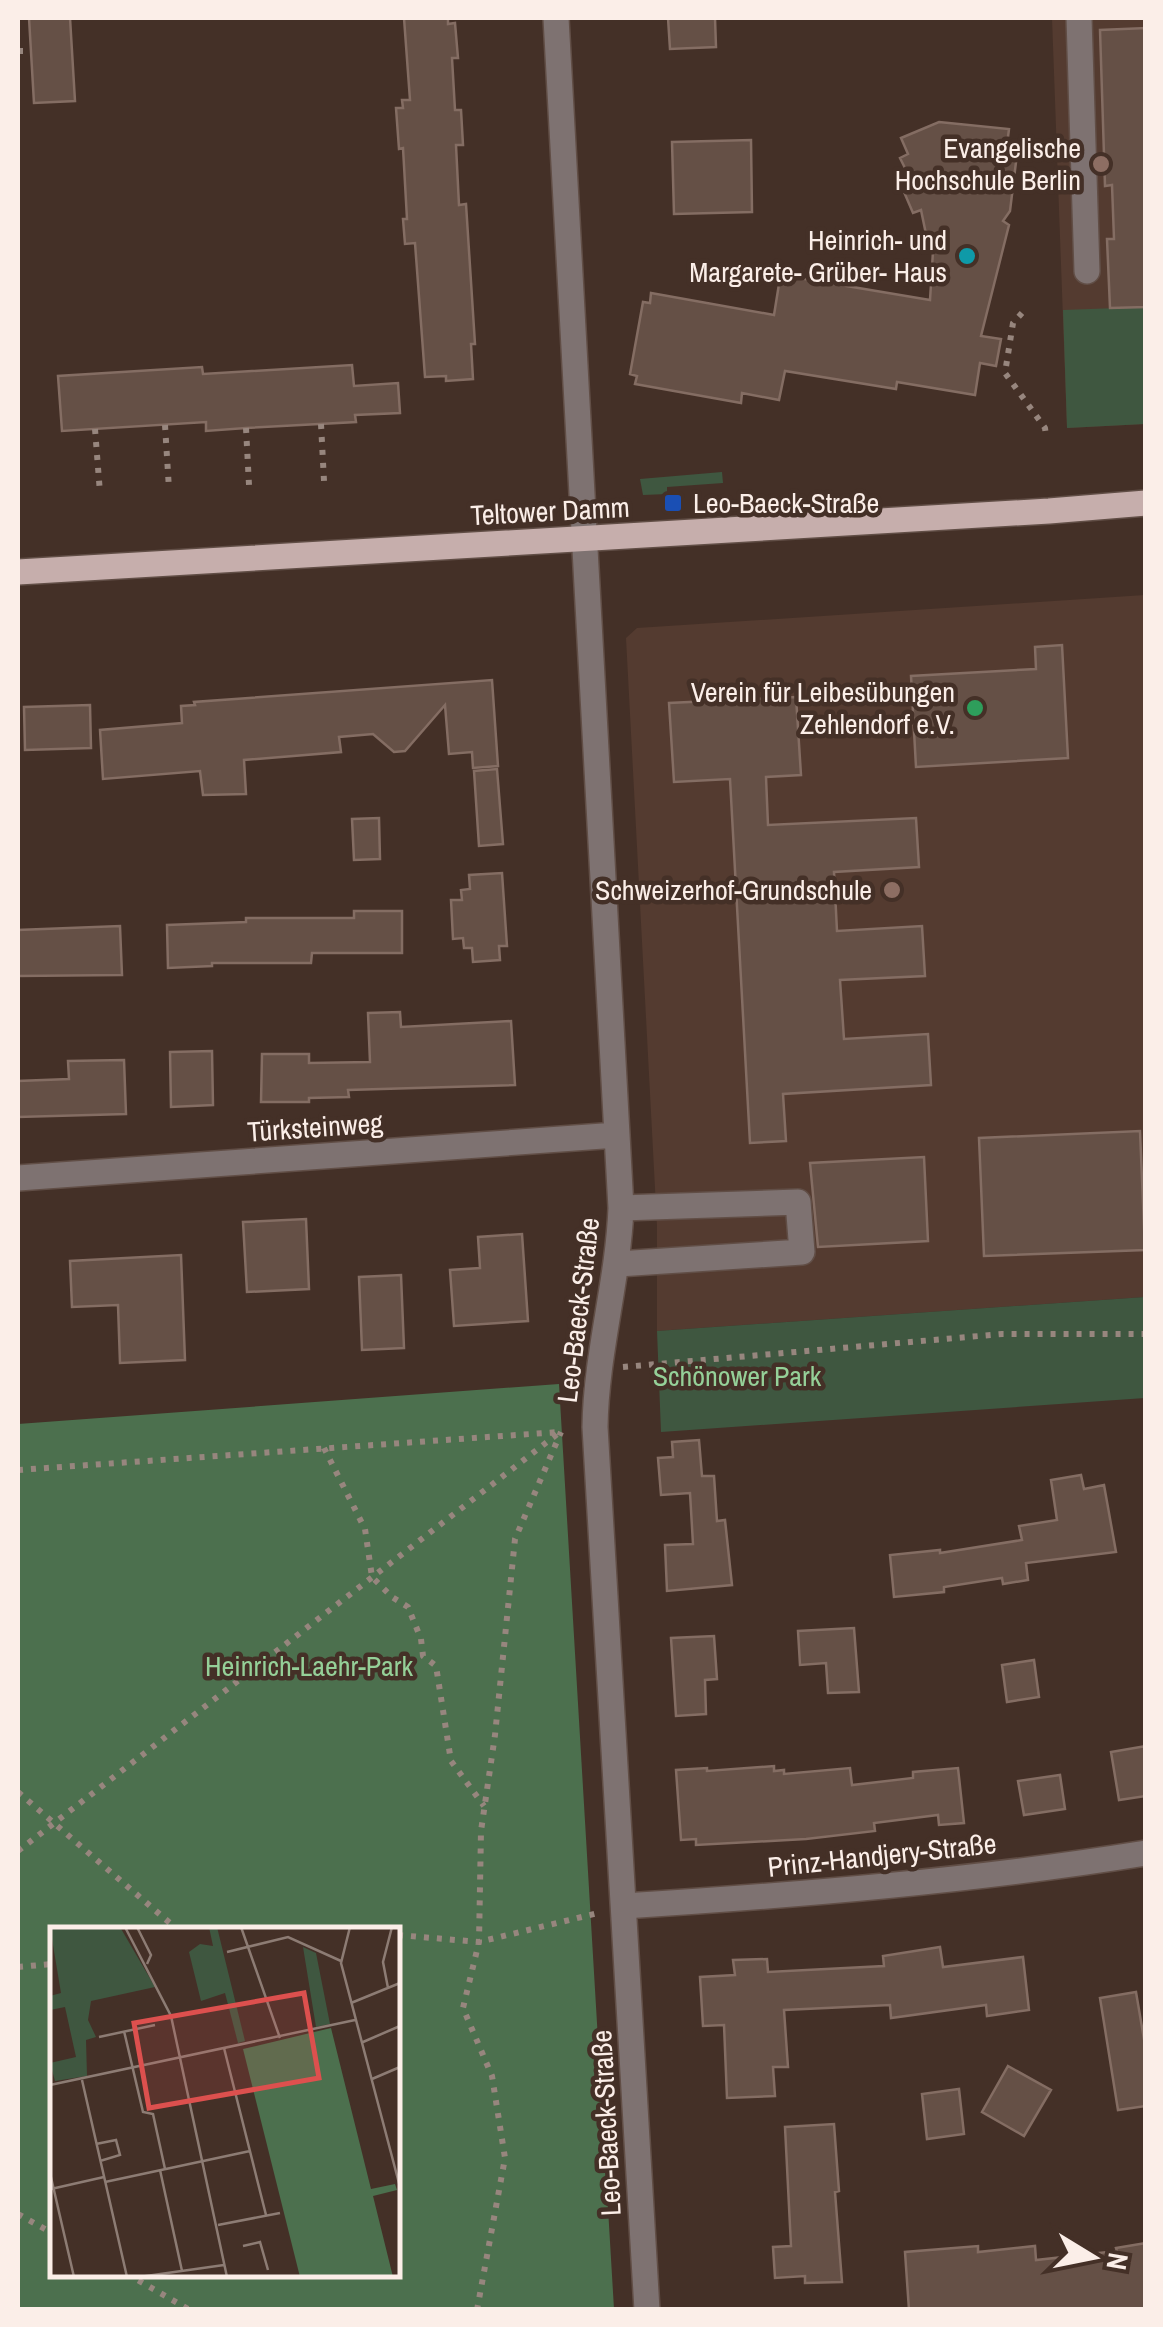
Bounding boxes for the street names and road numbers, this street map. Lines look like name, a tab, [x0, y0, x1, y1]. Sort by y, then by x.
street label: Teltower Damm	[469, 488, 631, 534]
street label: Türksteinweg	[246, 1103, 384, 1151]
street label: Leo-Baeck-Straße	[548, 1215, 608, 1405]
street label: Prinz-Handjery-Straße	[766, 1824, 998, 1886]
street label: Leo-Baeck-Straße	[582, 2029, 630, 2217]

